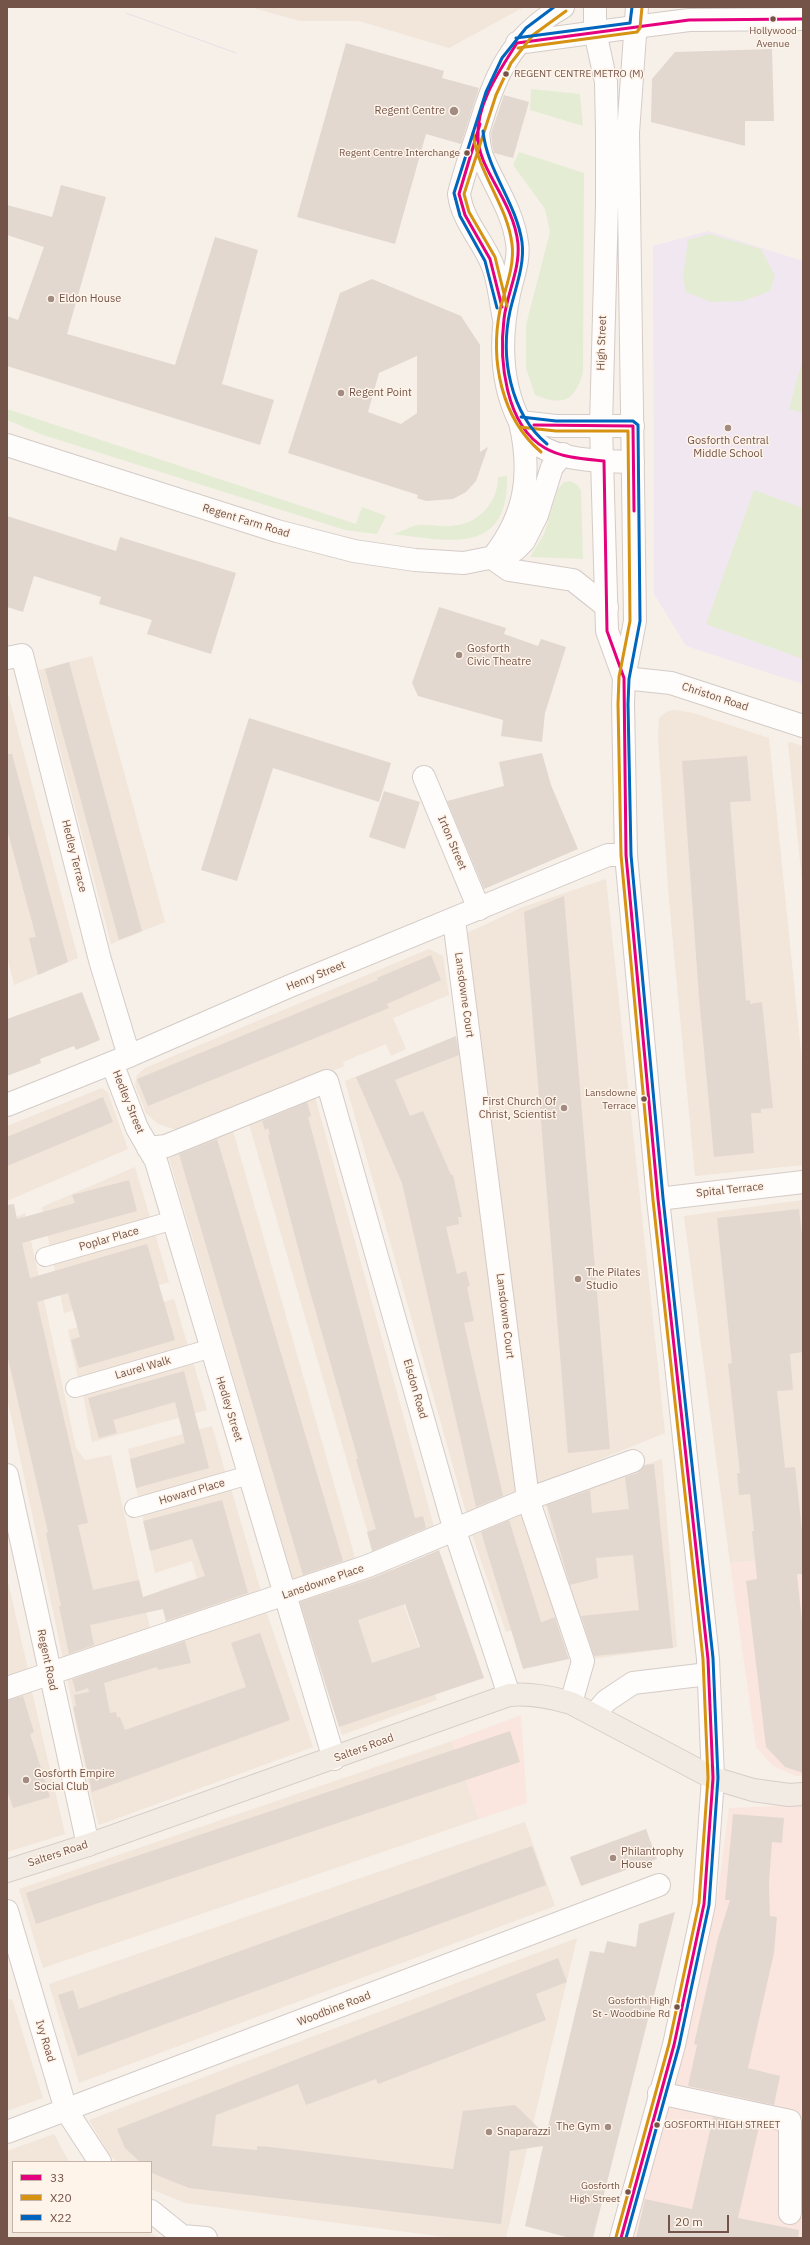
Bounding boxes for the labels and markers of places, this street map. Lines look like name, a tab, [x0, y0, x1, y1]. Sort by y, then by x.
marker: Hollywood Avenue	[768, 14, 778, 24]
place label: Hollywood Avenue	[749, 25, 797, 48]
place label: REGENT CENTRE METRO (M)	[514, 68, 644, 80]
marker: REGENT CENTRE METRO (M)	[501, 69, 511, 79]
place label: Regent Centre	[375, 104, 445, 118]
marker: Regent Centre	[448, 105, 460, 117]
place label: Regent Centre Interchange	[339, 147, 460, 159]
marker: Regent Centre Interchange	[462, 148, 472, 158]
place label: Eldon House	[59, 292, 121, 306]
marker: Eldon House	[46, 294, 56, 304]
place label: Regent Point	[349, 386, 412, 400]
marker: Regent Point	[336, 388, 346, 398]
marker: Gosforth Central Middle School	[723, 423, 733, 433]
place label: Gosforth Central Middle School	[687, 434, 769, 460]
place label: Gosforth Civic Theatre	[467, 642, 531, 668]
marker: Gosforth Civic Theatre	[454, 650, 464, 660]
place label: Lansdowne Terrace	[585, 1087, 636, 1110]
marker: Lansdowne Terrace	[639, 1094, 649, 1104]
place label: First Church Of Christ, Scientist	[479, 1095, 556, 1121]
marker: First Church Of Christ, Scientist	[559, 1103, 569, 1113]
place label: The Pilates Studio	[586, 1266, 641, 1292]
marker: The Pilates Studio	[573, 1274, 583, 1284]
place label: Gosforth Empire Social Club	[34, 1767, 115, 1793]
marker: Gosforth Empire Social Club	[21, 1775, 31, 1785]
place label: Philantrophy House	[621, 1845, 684, 1871]
marker: Philantrophy House	[608, 1853, 618, 1863]
place label: Gosforth High St - Woodbine Rd	[592, 1995, 670, 2018]
marker: Gosforth High St - Woodbine Rd	[672, 2002, 682, 2012]
place label: GOSFORTH HIGH STREET	[664, 2119, 780, 2131]
place label: The Gym	[556, 2120, 600, 2134]
marker: GOSFORTH HIGH STREET	[652, 2120, 662, 2130]
marker: The Gym	[603, 2122, 613, 2132]
place label: Snaparazzi	[497, 2125, 551, 2139]
marker: Snaparazzi	[484, 2127, 494, 2137]
place label: Gosforth High Street	[570, 2180, 620, 2204]
marker: Gosforth High Street	[623, 2187, 633, 2197]

